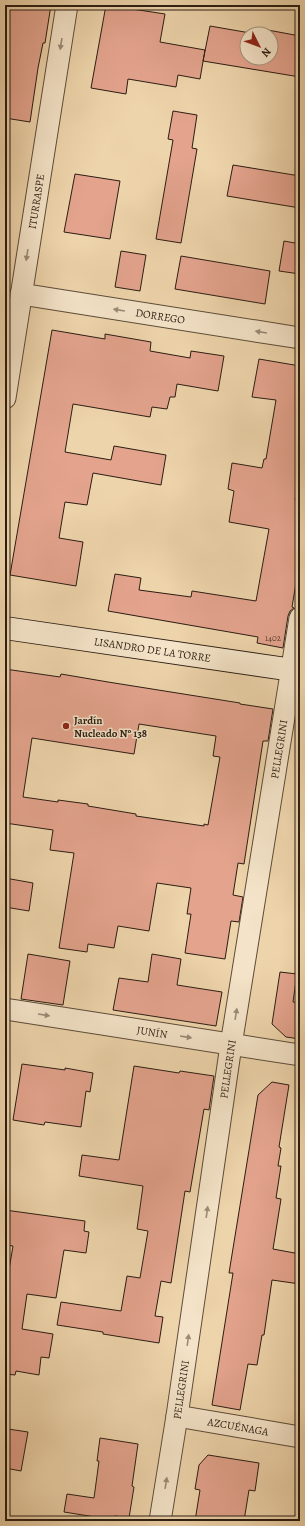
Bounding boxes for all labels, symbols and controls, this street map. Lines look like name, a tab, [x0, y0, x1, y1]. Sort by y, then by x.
north arrow	[239, 26, 279, 66]
one-way arrow	[58, 37, 64, 50]
text: N	[258, 44, 274, 60]
street label: ITURRASPE	[25, 173, 48, 230]
one-way arrow	[24, 249, 30, 261]
street label: DORREGO	[134, 305, 186, 328]
one-way arrow	[113, 306, 125, 312]
one-way arrow	[255, 329, 268, 335]
house number: 1402	[265, 632, 282, 644]
street label: LISANDRO DE LA TORRE	[93, 634, 212, 666]
place label: Jardín Nucleado Nº 138	[74, 713, 147, 741]
street label: PELLEGRINI	[267, 719, 291, 780]
marker: Jardín Nucleado Nº 138	[61, 721, 71, 731]
one-way arrow	[233, 1008, 239, 1020]
one-way arrow	[37, 1012, 50, 1018]
street label: JUNÍN	[136, 1023, 169, 1042]
one-way arrow	[180, 1034, 192, 1040]
street label: PELLEGRINI	[216, 1038, 240, 1100]
one-way arrow	[204, 1206, 210, 1218]
one-way arrow	[185, 1334, 191, 1346]
street label: PELLEGRINI	[170, 1359, 193, 1420]
street label: AZCUÉNAGA	[205, 1414, 270, 1440]
one-way arrow	[163, 1476, 169, 1489]

